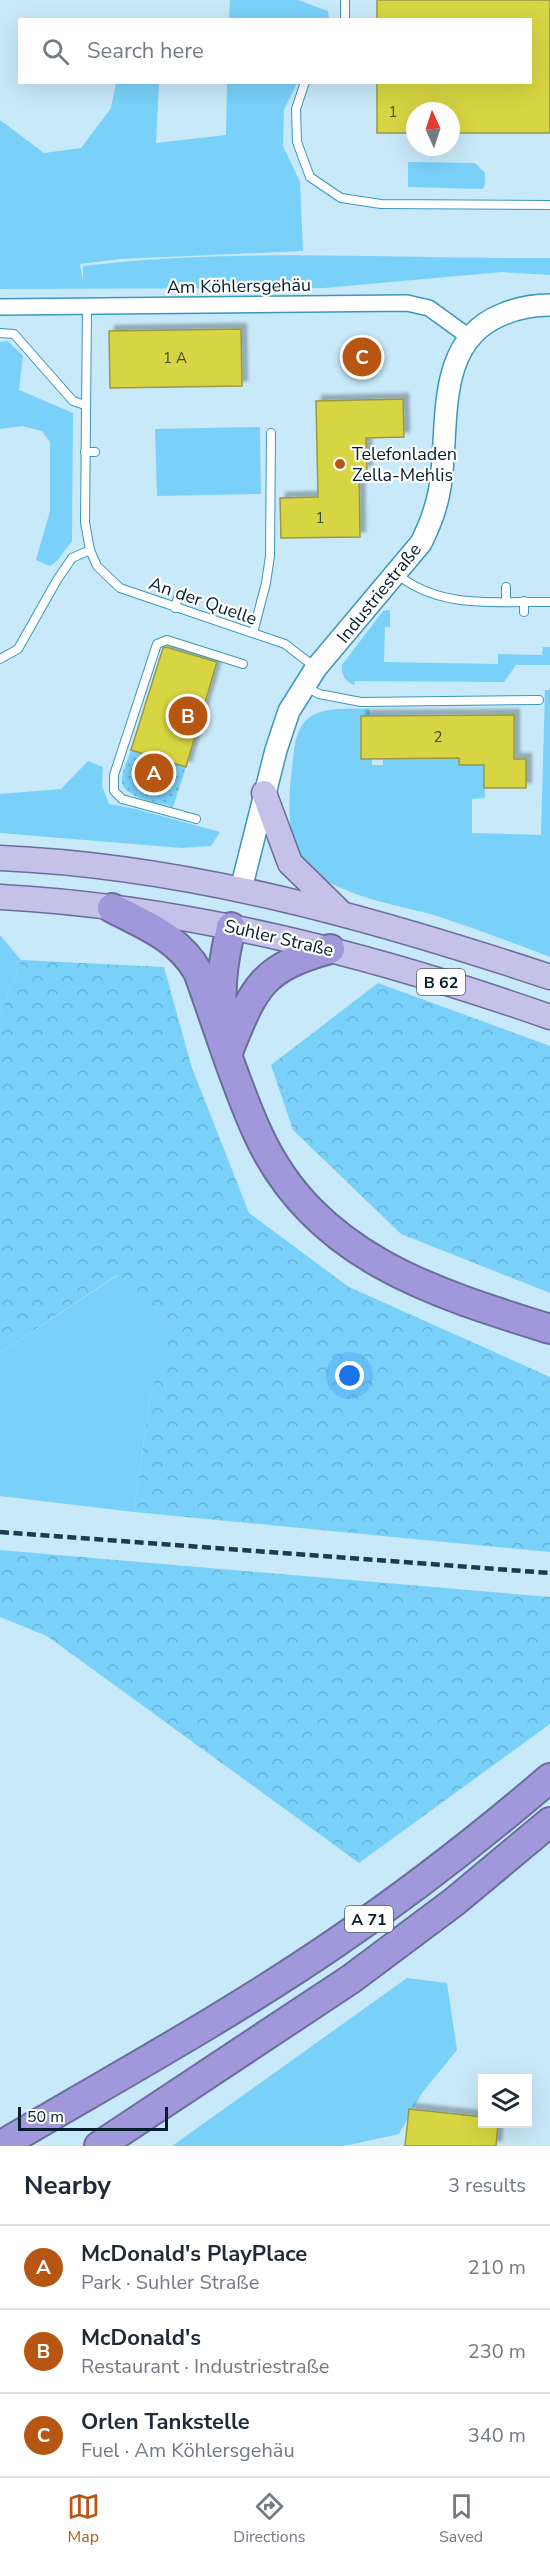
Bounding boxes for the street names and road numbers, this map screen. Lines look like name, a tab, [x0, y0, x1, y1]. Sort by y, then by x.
street label: Am Köhlersgehäu	[167, 273, 311, 299]
street label: Industriestraße	[331, 538, 427, 648]
street label: An der Quelle	[146, 571, 260, 631]
street label: Suhler Straße	[222, 914, 336, 962]
road number: B 62	[417, 969, 465, 995]
road number: A 71	[345, 1906, 393, 1932]

